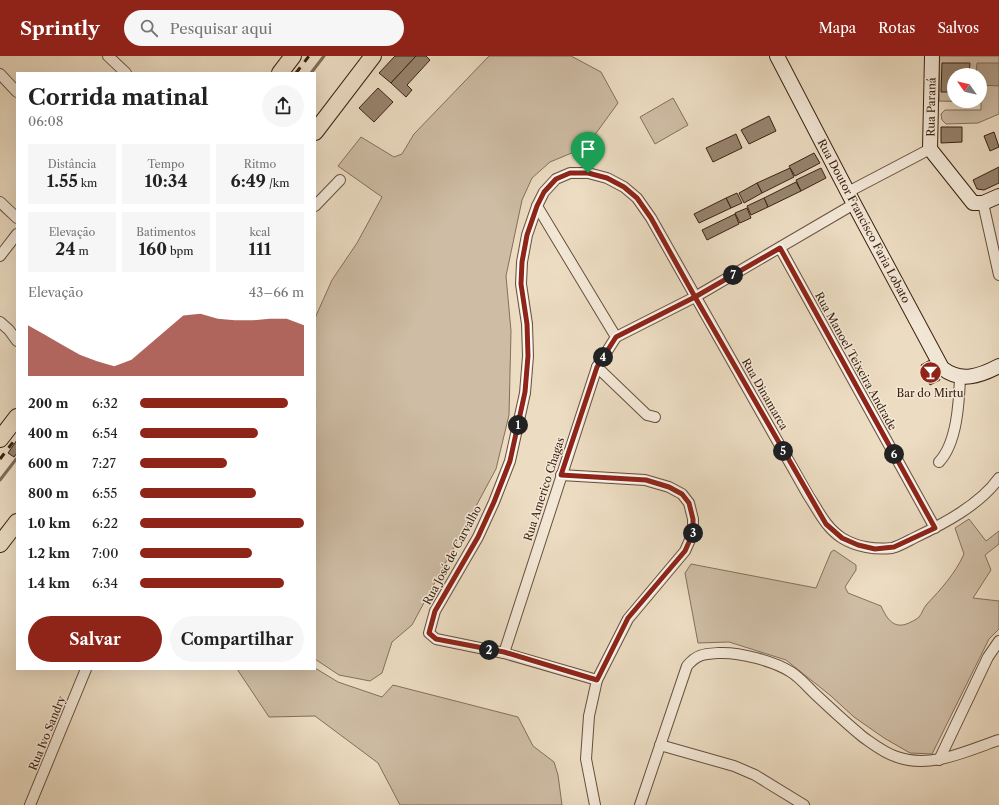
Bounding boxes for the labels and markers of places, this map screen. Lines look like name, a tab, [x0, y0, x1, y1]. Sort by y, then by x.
pin	[571, 132, 605, 173]
pin: 7	[723, 265, 743, 285]
pin: 4	[593, 347, 613, 367]
bar icon: Bar do Mirtu	[917, 360, 943, 386]
place label: Bar do Mirtu	[897, 386, 964, 400]
pin: 1	[508, 415, 528, 435]
pin: 5	[773, 441, 793, 461]
pin: 6	[884, 444, 904, 464]
pin: 3	[683, 523, 703, 543]
pin: 2	[479, 640, 499, 660]

